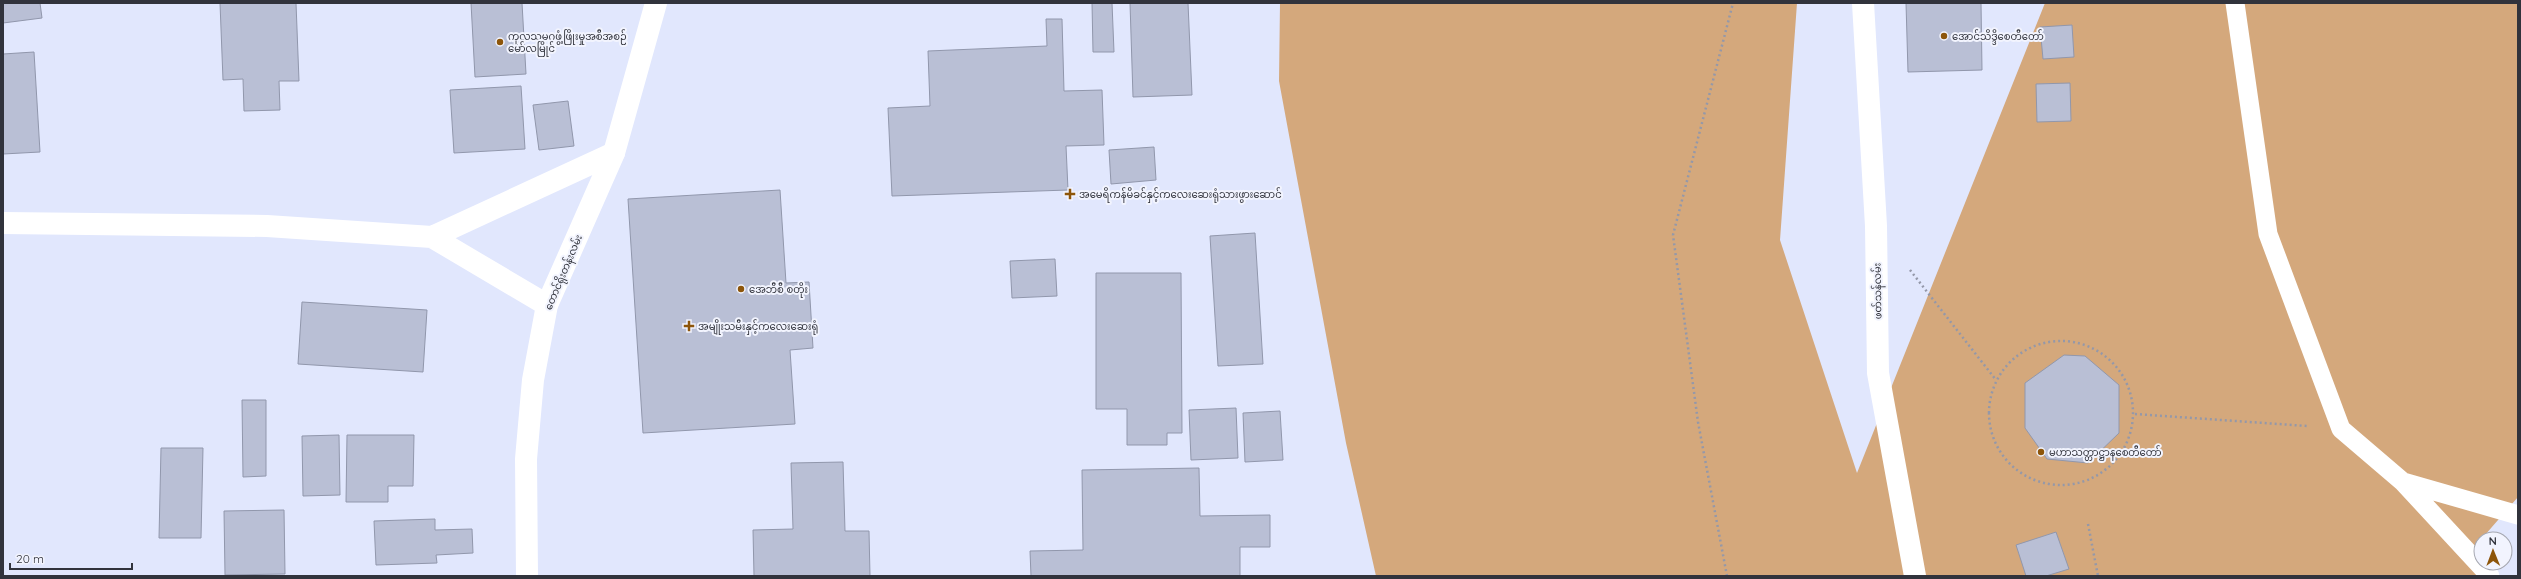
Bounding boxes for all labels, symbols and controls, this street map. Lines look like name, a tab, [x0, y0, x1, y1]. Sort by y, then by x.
place label: ကုလသမဂ္ဂဖွံ့ဖြိုးမှုအစီအစဉ် မော်လမြိုင်	[508, 29, 627, 57]
place label: အောင်သိဒ္ဒိစေတီတော်	[1952, 29, 2044, 45]
marker: အောင်သိဒ္ဒိစေတီတော်	[1939, 31, 1949, 41]
marker: ကုလသမဂ္ဂဖွံ့ဖြိုးမှုအစီအစဉ် မော်လမြိုင်	[495, 37, 505, 47]
place label: အမေရိကန်မိခင်နှင့်ကလေးဆေးရုံသားဖွားဆောင်	[1079, 187, 1282, 203]
marker: အမေရိကန်မိခင်နှင့်ကလေးဆေးရုံသားဖွားဆောင်	[1064, 188, 1076, 200]
street label: တောင်ရိုးတန်းလမ်း	[541, 232, 587, 313]
street label: ဖတ်သန်လမ်း	[1870, 263, 1886, 319]
place label: အေဘီစီ စတိုး	[749, 282, 808, 298]
marker: အေဘီစီ စတိုး	[736, 284, 746, 294]
place label: အမျိုးသမီးနှင့်ကလေးဆေးရုံ	[698, 319, 818, 335]
marker: အမျိုးသမီးနှင့်ကလေးဆေးရုံ	[683, 320, 695, 332]
place label: မဟာသတ္တာဋ္ဌာနစေတီတော်	[2049, 445, 2162, 461]
marker: မဟာသတ္တာဋ္ဌာနစေတီတော်	[2036, 447, 2046, 457]
north arrow	[2473, 531, 2513, 571]
text: N	[2489, 534, 2497, 548]
scale bar	[10, 545, 132, 571]
text: 20 m	[16, 551, 44, 566]

